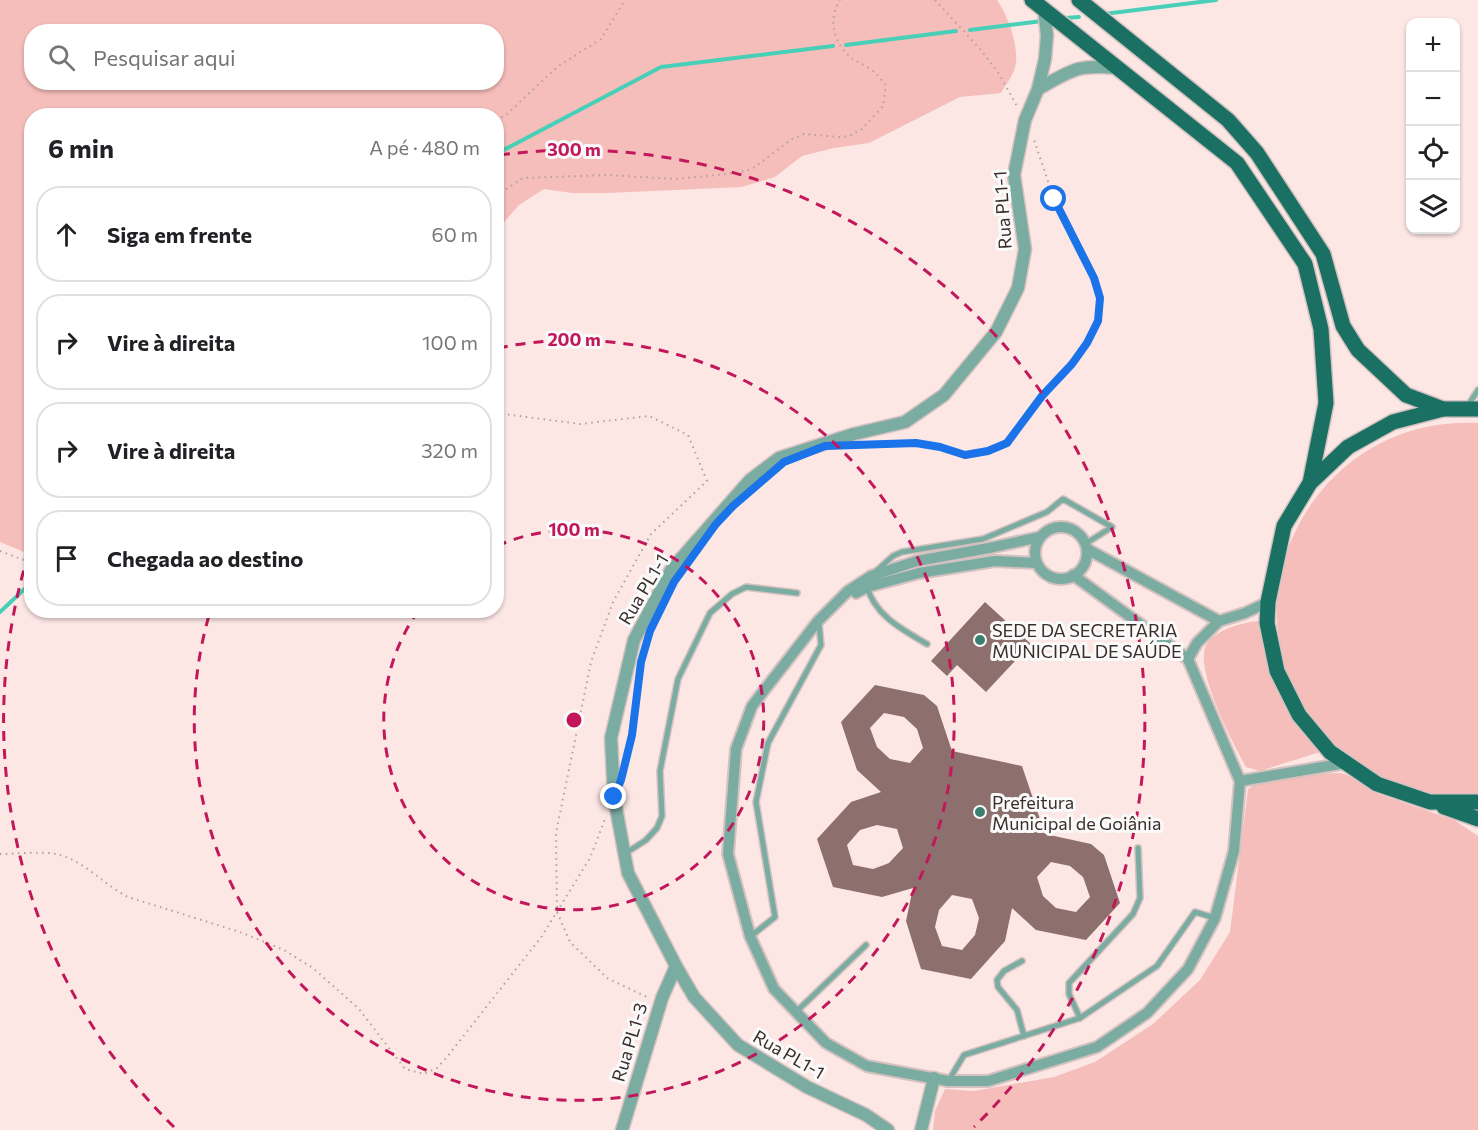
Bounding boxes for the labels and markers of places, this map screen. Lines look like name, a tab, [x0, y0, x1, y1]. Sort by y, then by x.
place label: SEDE DA SECRETARIA MUNICIPAL DE SAÚDE	[992, 619, 1182, 662]
marker: SEDE DA SECRETARIA MUNICIPAL DE SAÚDE	[973, 633, 987, 647]
centre of rings	[564, 710, 584, 730]
place label: Prefeitura Municipal de Goiânia	[992, 791, 1161, 834]
marker: Prefeitura Municipal de Goiânia	[973, 805, 987, 819]

